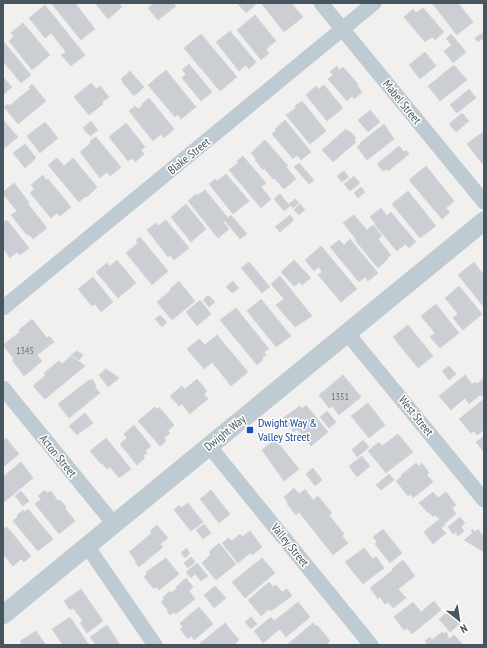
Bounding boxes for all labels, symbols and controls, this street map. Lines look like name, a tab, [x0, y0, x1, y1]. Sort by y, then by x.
street label: Mabel Street	[380, 76, 425, 127]
street label: Blake Street	[164, 134, 213, 177]
house number: 1345	[16, 344, 34, 357]
house number: 1351	[331, 390, 349, 403]
street label: West Street	[396, 393, 438, 439]
street label: Dwight Way	[201, 411, 249, 454]
place label: Dwight Way & Valley Street	[257, 415, 317, 444]
marker: Dwight Way & Valley Street	[245, 425, 255, 435]
street label: Acton Street	[37, 431, 81, 481]
street label: Valley Street	[268, 519, 313, 570]
north arrow	[439, 600, 479, 640]
text: N	[458, 621, 470, 636]

